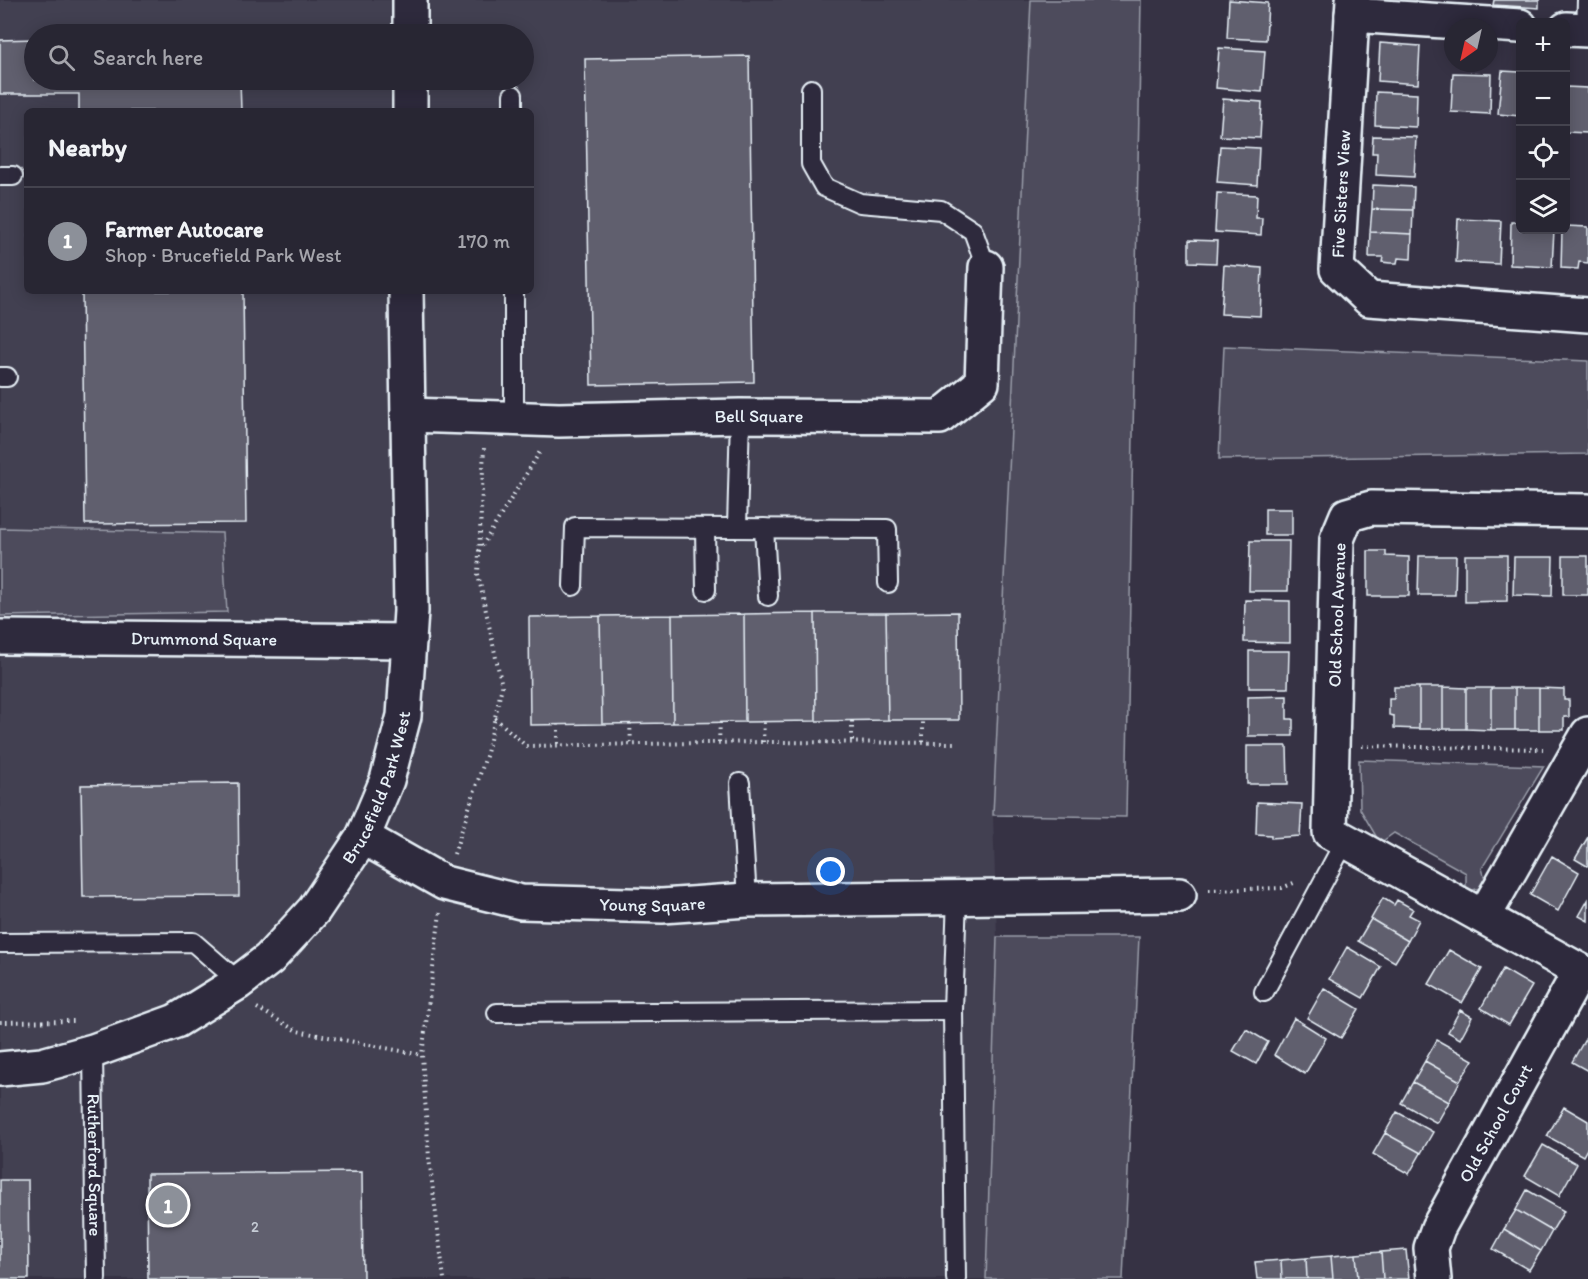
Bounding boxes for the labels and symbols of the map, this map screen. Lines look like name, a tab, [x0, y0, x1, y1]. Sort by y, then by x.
north arrow	[1444, 18, 1498, 72]
street label: Five Sisters View	[1327, 129, 1355, 259]
street label: Bell Square	[714, 405, 803, 428]
street label: Old School Avenue	[1323, 542, 1351, 688]
street label: Drummond Square	[131, 627, 277, 651]
street label: Brucefield Park West	[337, 710, 415, 868]
your location	[816, 857, 845, 886]
street label: Young Square	[599, 892, 706, 917]
street label: Old School Court	[1454, 1060, 1538, 1186]
street label: Rutherford Square	[83, 1093, 106, 1237]
pin: 1	[148, 1182, 188, 1228]
house number: 2	[251, 1218, 259, 1236]

